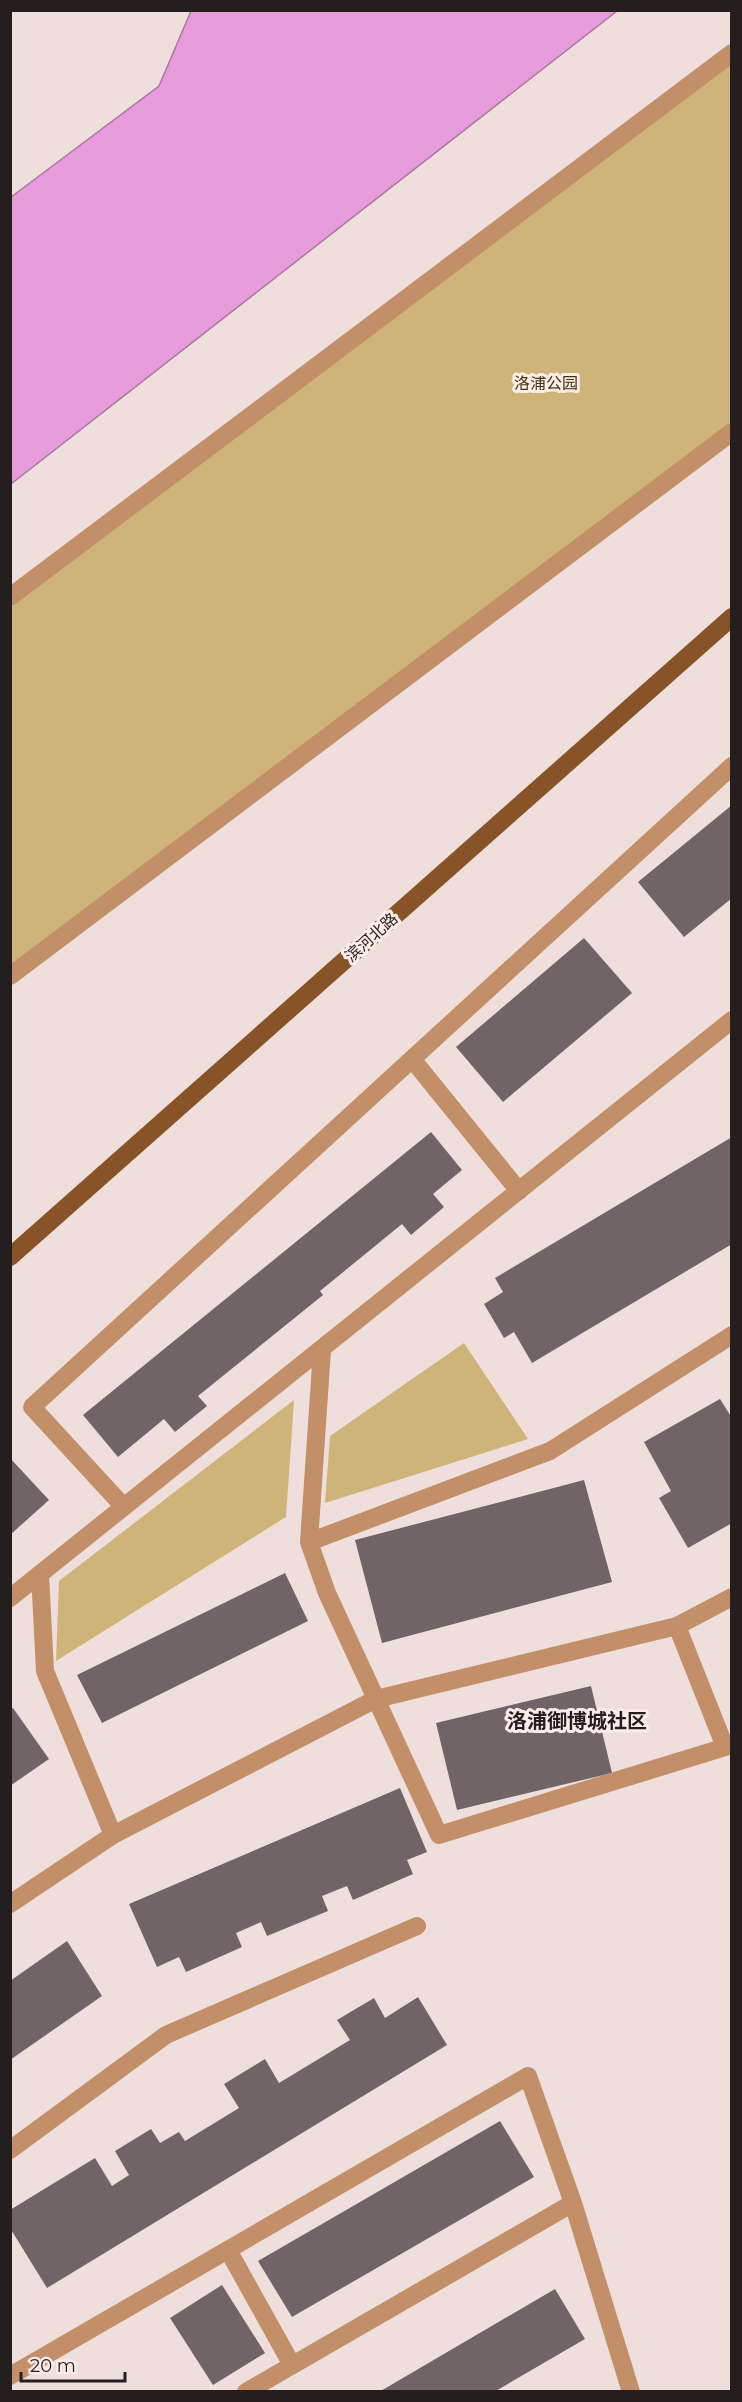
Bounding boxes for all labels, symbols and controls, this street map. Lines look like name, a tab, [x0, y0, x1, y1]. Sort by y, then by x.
park label: 洛浦公园	[514, 374, 578, 393]
street label: 滨河北路	[341, 909, 401, 966]
district label: 洛浦御博城社区	[507, 1709, 647, 1733]
scale bar	[21, 2345, 124, 2383]
text: 20 m	[30, 2355, 76, 2377]

